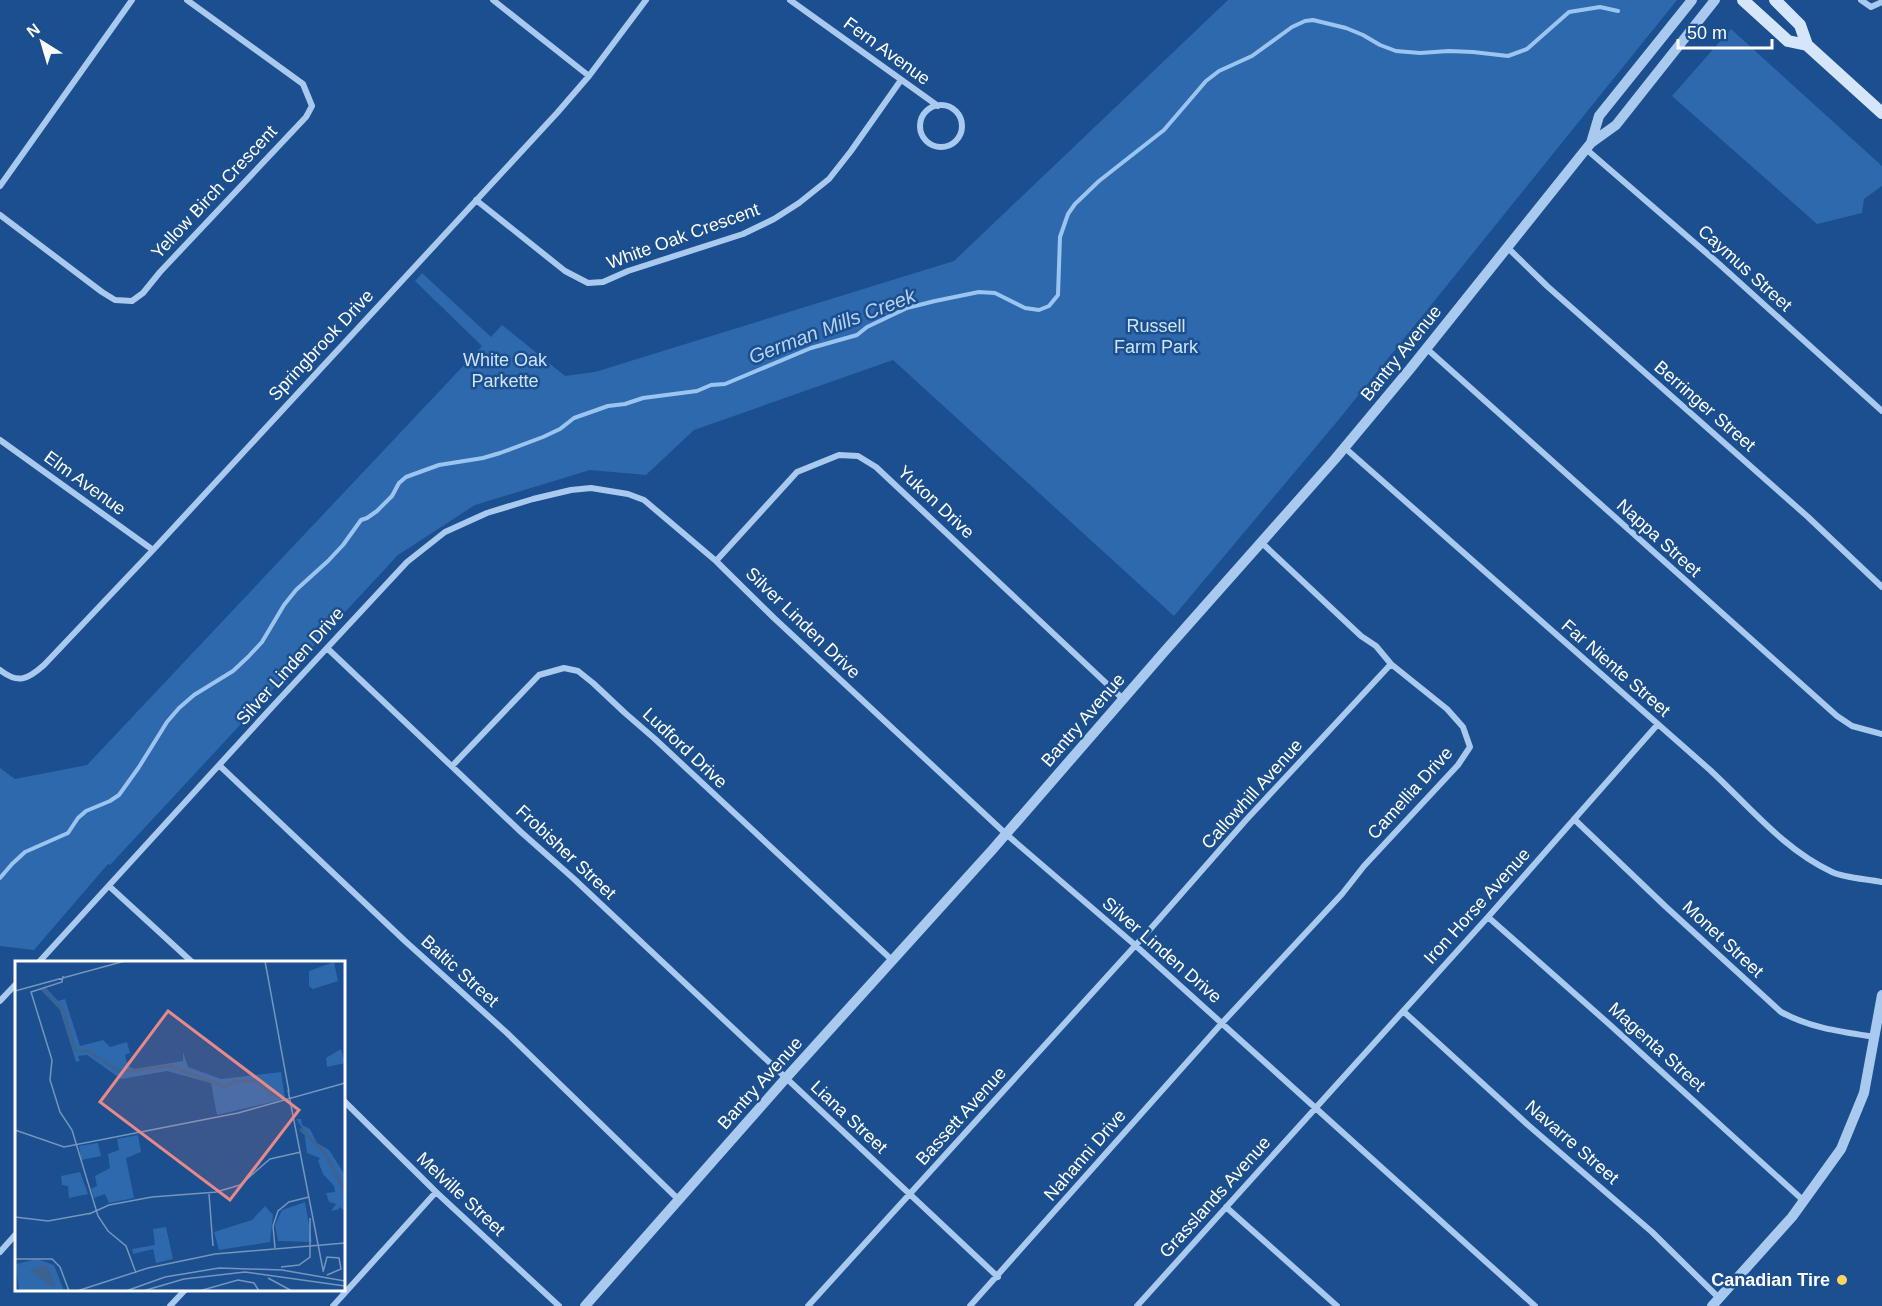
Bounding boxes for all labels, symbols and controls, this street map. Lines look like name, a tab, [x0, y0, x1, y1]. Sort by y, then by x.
north arrow	[12, 12, 72, 72]
scale bar	[1678, 12, 1772, 50]
street label: Fern Avenue	[840, 13, 934, 89]
text: N	[24, 20, 43, 41]
text: 50 m	[1687, 23, 1727, 43]
street label: Yellow Birch Crescent	[147, 121, 281, 263]
street label: White Oak Crescent	[604, 199, 762, 273]
street label: Caymus Street	[1694, 221, 1796, 315]
water label: German Mills Creek	[746, 284, 919, 368]
street label: Springbrook Drive	[265, 285, 377, 405]
street label: Bantry Avenue	[1356, 301, 1446, 405]
park label: Russell Farm Park	[1114, 316, 1199, 357]
park label: White Oak Parkette	[463, 350, 548, 391]
street label: Berringer Street	[1650, 357, 1760, 455]
street label: Elm Avenue	[40, 447, 130, 519]
street label: Yukon Drive	[894, 462, 978, 542]
street label: Nappa Street	[1613, 495, 1705, 581]
street label: Silver Linden Drive	[742, 563, 864, 683]
street label: Silver Linden Drive	[232, 603, 348, 729]
street label: Far Niente Street	[1558, 615, 1674, 721]
street label: Bantry Avenue	[1037, 669, 1129, 771]
street label: Ludford Drive	[639, 704, 731, 792]
street label: Callowhill Avenue	[1197, 735, 1307, 853]
street label: Camellia Drive	[1363, 743, 1457, 843]
street label: Frobisher Street	[512, 801, 620, 903]
street label: Iron Horse Avenue	[1420, 844, 1534, 968]
street label: Silver Linden Drive	[1098, 893, 1226, 1007]
street label: Monet Street	[1678, 897, 1768, 981]
street label: Baltic Street	[417, 931, 503, 1011]
inset map	[15, 961, 345, 1291]
street label: Magenta Street	[1605, 998, 1709, 1096]
street label: Bantry Avenue	[714, 1033, 806, 1133]
street label: Bassett Avenue	[912, 1063, 1010, 1169]
street label: Liana Street	[807, 1077, 891, 1157]
street label: Navarre Street	[1521, 1096, 1623, 1188]
street label: Nahanni Drive	[1040, 1105, 1130, 1205]
street label: Grasslands Avenue	[1155, 1132, 1275, 1262]
street label: Melville Street	[413, 1148, 509, 1240]
place label: Canadian Tire	[1711, 1270, 1830, 1290]
marker: Canadian Tire	[1835, 1273, 1849, 1287]

